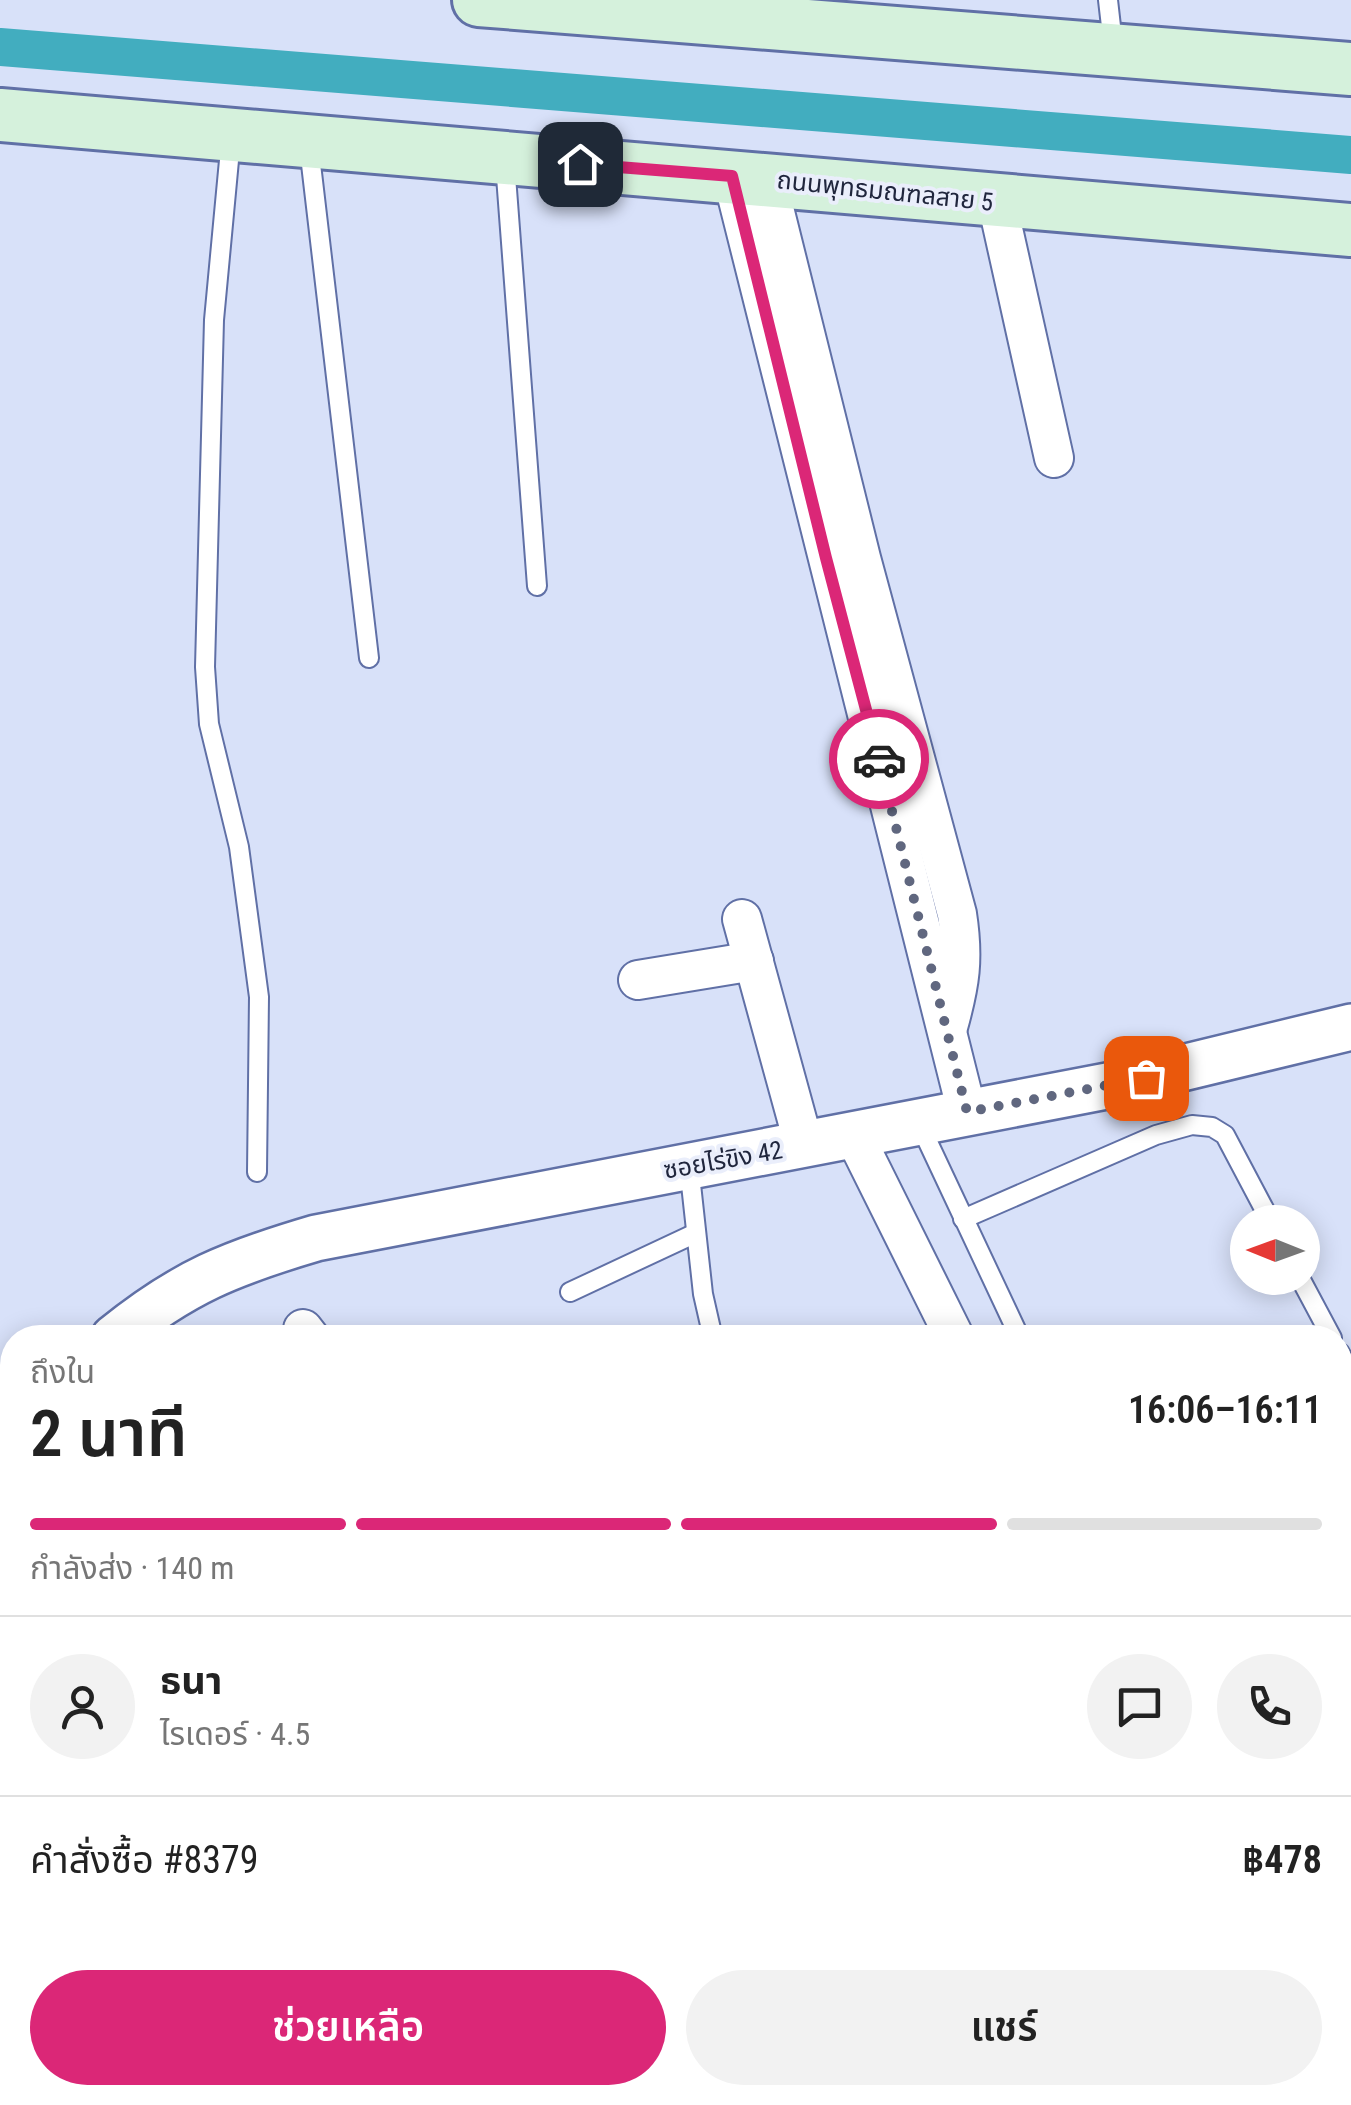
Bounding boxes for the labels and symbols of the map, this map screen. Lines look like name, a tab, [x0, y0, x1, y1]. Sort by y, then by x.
pin	[538, 122, 623, 207]
street label: ถนนพุทธมณฑลสาย 5	[775, 165, 995, 218]
courier	[829, 709, 929, 809]
pin	[1104, 1036, 1189, 1121]
street label: ซอยไร่ขิง 42	[661, 1135, 785, 1185]
north arrow	[1230, 1205, 1320, 1295]

